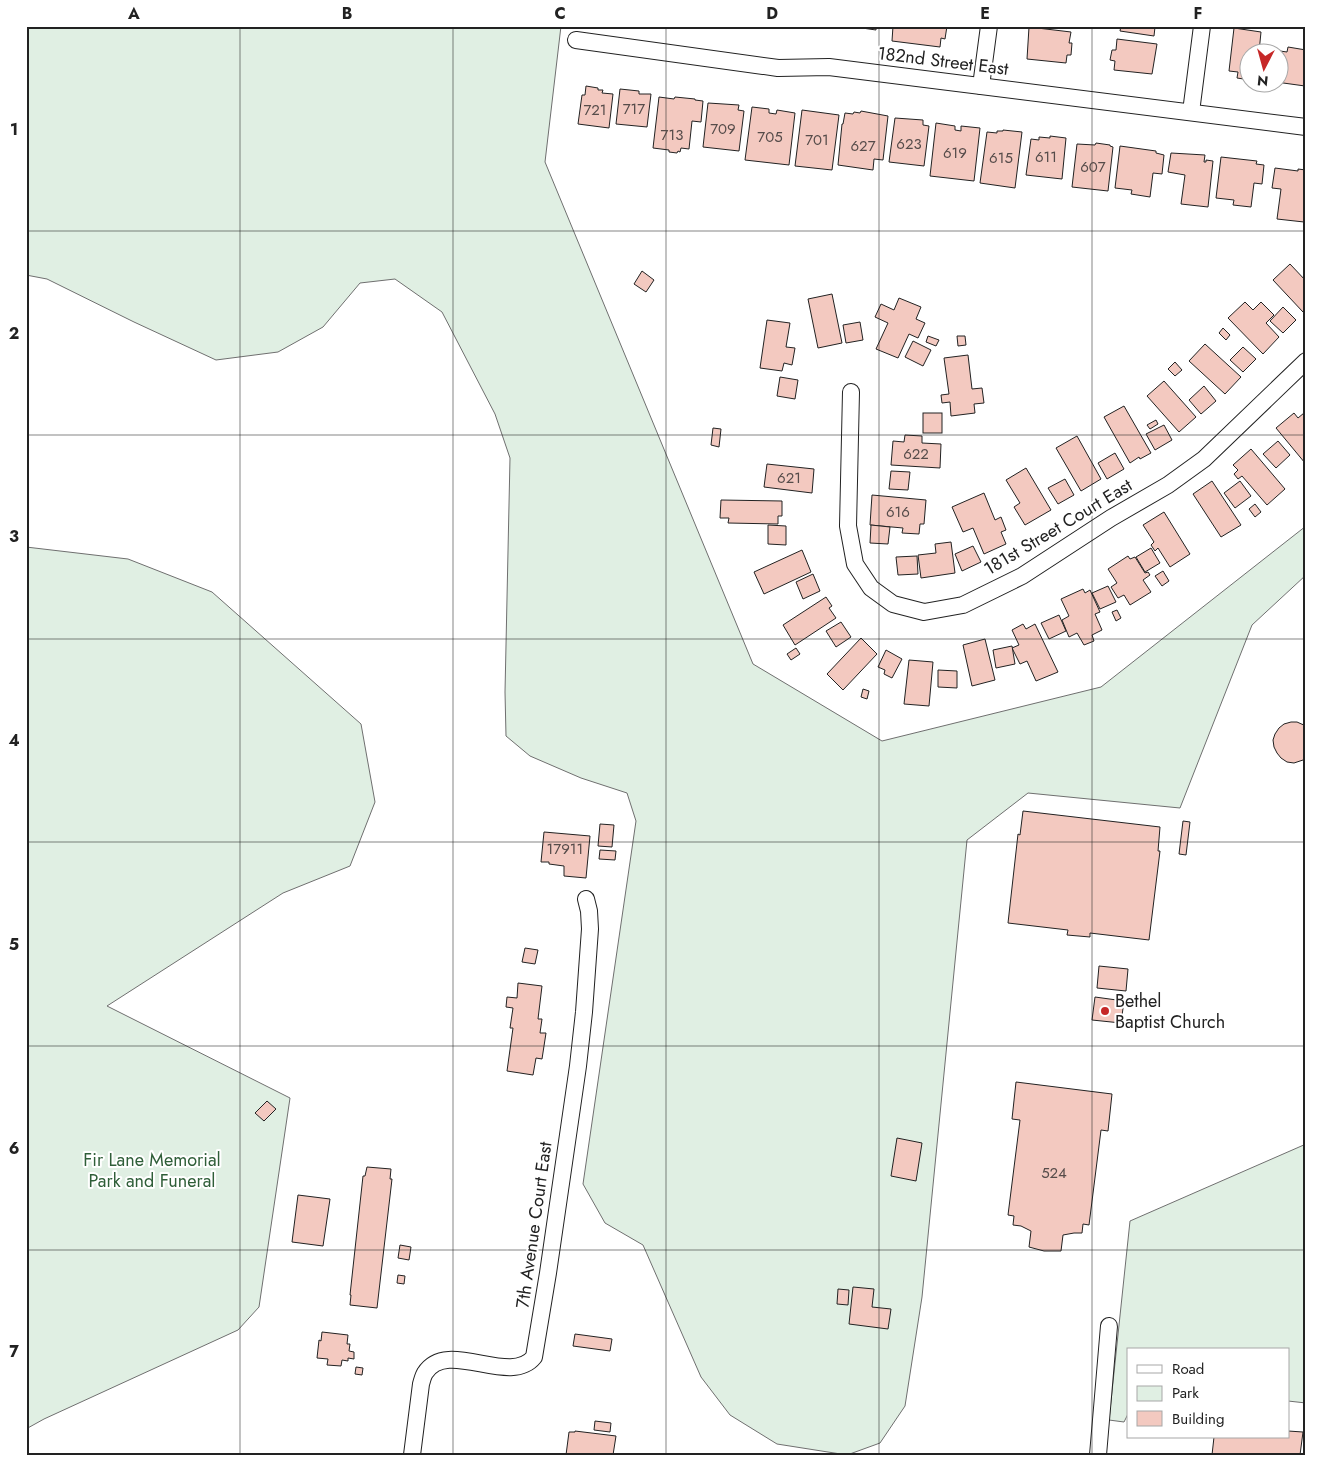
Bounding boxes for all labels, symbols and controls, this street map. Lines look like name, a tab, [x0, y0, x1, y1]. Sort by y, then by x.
text: A	[127, 2, 140, 25]
text: B	[342, 2, 352, 25]
text: C	[554, 2, 566, 25]
text: D	[766, 2, 778, 25]
text: E	[980, 2, 990, 25]
text: F	[1194, 2, 1202, 25]
street label: 182nd Street East	[876, 40, 1011, 82]
north arrow	[1240, 42, 1290, 92]
text: N	[1256, 70, 1269, 91]
house number: 717	[623, 98, 645, 120]
house number: 721	[583, 99, 607, 121]
text: 1	[10, 118, 18, 141]
house number: 709	[710, 118, 736, 140]
house number: 713	[661, 124, 683, 146]
house number: 705	[757, 126, 783, 148]
house number: 701	[805, 129, 829, 151]
house number: 623	[896, 133, 922, 155]
house number: 627	[850, 135, 876, 157]
house number: 619	[943, 142, 967, 164]
house number: 611	[1035, 146, 1057, 168]
house number: 615	[989, 147, 1013, 169]
house number: 607	[1080, 156, 1106, 178]
text: 2	[9, 322, 19, 345]
house number: 622	[903, 443, 929, 465]
house number: 621	[777, 467, 801, 489]
street label: 181st Street Court East	[979, 472, 1138, 582]
house number: 616	[886, 501, 910, 523]
text: 3	[9, 525, 19, 548]
text: 4	[8, 729, 20, 752]
house number: 17911	[547, 838, 583, 860]
text: 5	[9, 933, 19, 956]
place label: Bethel Baptist Church	[1115, 988, 1225, 1035]
marker: Bethel Baptist Church	[1099, 1005, 1111, 1017]
text: 6	[9, 1137, 19, 1160]
street label: 7th Avenue Court East	[509, 1139, 559, 1310]
park label: Fir Lane Memorial Park and Funeral	[83, 1147, 221, 1194]
house number: 524	[1041, 1162, 1067, 1184]
text: 7	[9, 1340, 19, 1363]
legend	[1127, 1348, 1290, 1438]
text: Road	[1172, 1358, 1204, 1380]
text: Park	[1172, 1382, 1199, 1404]
text: Building	[1172, 1408, 1224, 1430]

